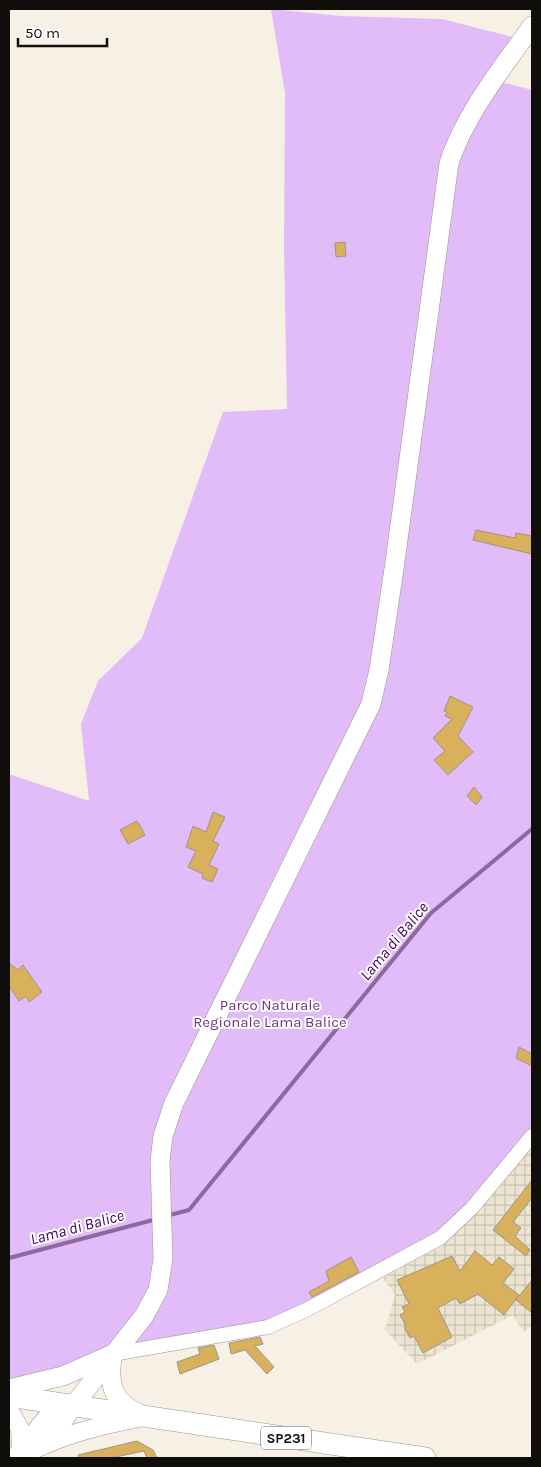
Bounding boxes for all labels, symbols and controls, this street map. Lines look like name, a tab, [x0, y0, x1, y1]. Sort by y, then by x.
scale bar	[18, 15, 106, 47]
text: 50 m	[25, 24, 60, 42]
water label: Lama di Balice	[356, 898, 433, 984]
park label: Parco Naturale Regionale Lama Balice	[193, 996, 347, 1031]
water label: Lama di Balice	[28, 1205, 126, 1249]
road number: SP231	[261, 1426, 311, 1450]

